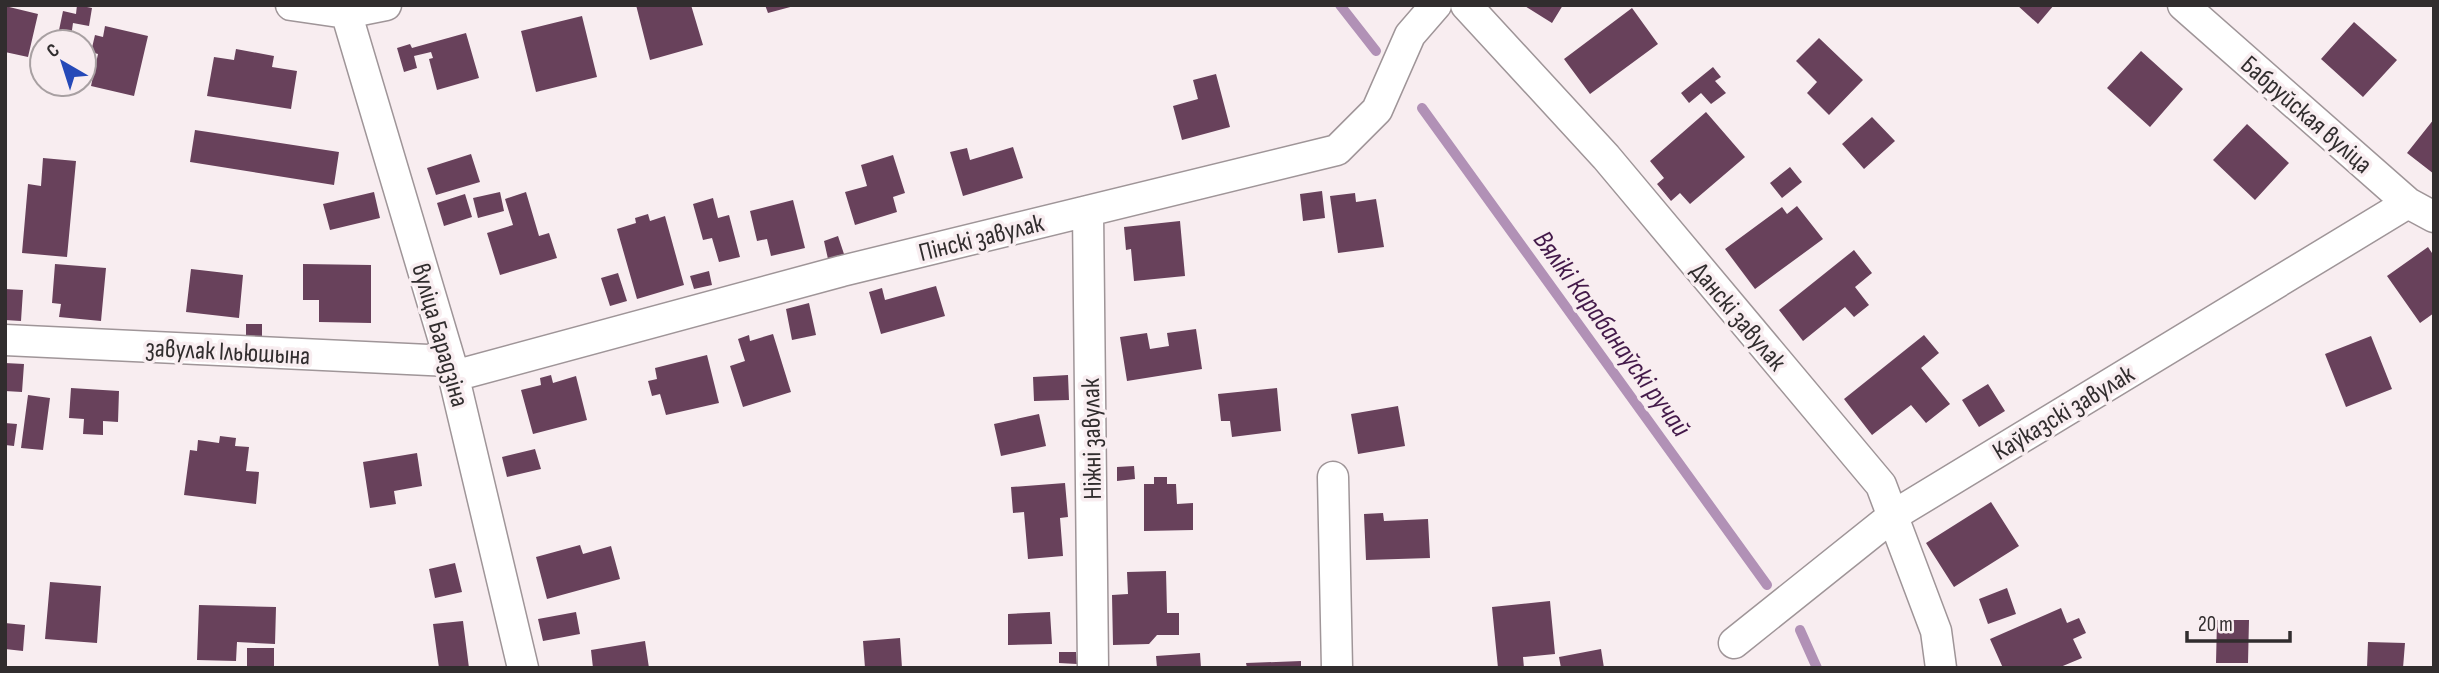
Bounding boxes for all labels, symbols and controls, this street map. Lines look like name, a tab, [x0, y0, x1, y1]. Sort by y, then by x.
north arrow	[28, 28, 98, 98]
text: С	[42, 39, 64, 63]
street label: Бабруйская вуліца	[2234, 50, 2378, 181]
street label: Пінскі завулак	[916, 208, 1047, 269]
water label: Вялікі Карабанаўскі ручай	[1526, 225, 1698, 444]
street label: Данскі завулак	[1684, 257, 1792, 378]
street label: вуліца Барадзіна	[404, 260, 475, 411]
street label: завулак Ільюшына	[145, 333, 311, 372]
street label: Каўказскі завулак	[1988, 359, 2140, 468]
street label: Ніжні завулак	[1076, 378, 1109, 500]
scale bar	[2187, 600, 2290, 644]
text: 20 m	[2198, 612, 2233, 637]

